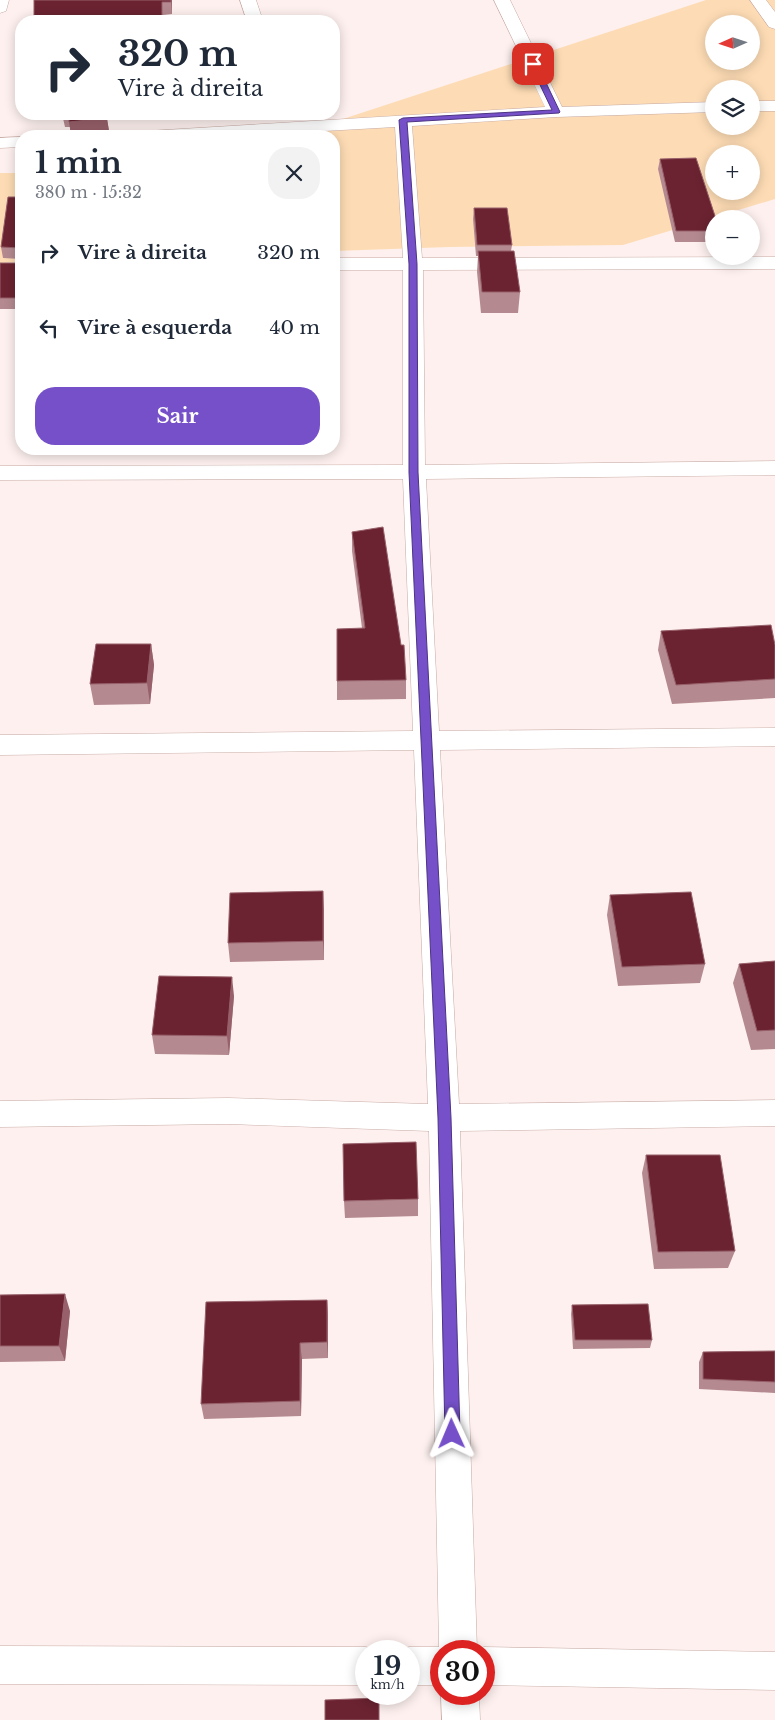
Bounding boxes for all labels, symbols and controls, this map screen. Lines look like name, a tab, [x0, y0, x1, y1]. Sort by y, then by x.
north arrow	[705, 15, 760, 70]
map controls	[705, 15, 760, 265]
text: 320 m	[118, 32, 238, 75]
icon: right	[35, 35, 100, 100]
pin	[512, 43, 554, 85]
icon: arrive	[519, 50, 547, 78]
text: Vire à direita	[118, 75, 263, 102]
button: layers	[705, 80, 760, 135]
text: 1 min	[35, 144, 122, 181]
button: +	[705, 145, 760, 200]
button: close	[268, 147, 320, 199]
text: 380 m · 15:32	[35, 182, 142, 202]
button: −	[705, 210, 760, 265]
icon: right	[35, 239, 63, 267]
text: Vire à direita	[78, 241, 207, 264]
text: 320 m	[257, 241, 320, 264]
icon: left	[35, 314, 63, 342]
text: Vire à esquerda	[78, 316, 232, 339]
text: 40 m	[269, 316, 320, 339]
button: Sair	[35, 387, 320, 445]
position arrow	[425, 1407, 477, 1459]
speed limit sign: 30	[430, 1640, 495, 1705]
text: 19	[374, 1651, 401, 1682]
text: km/h	[370, 1677, 405, 1692]

